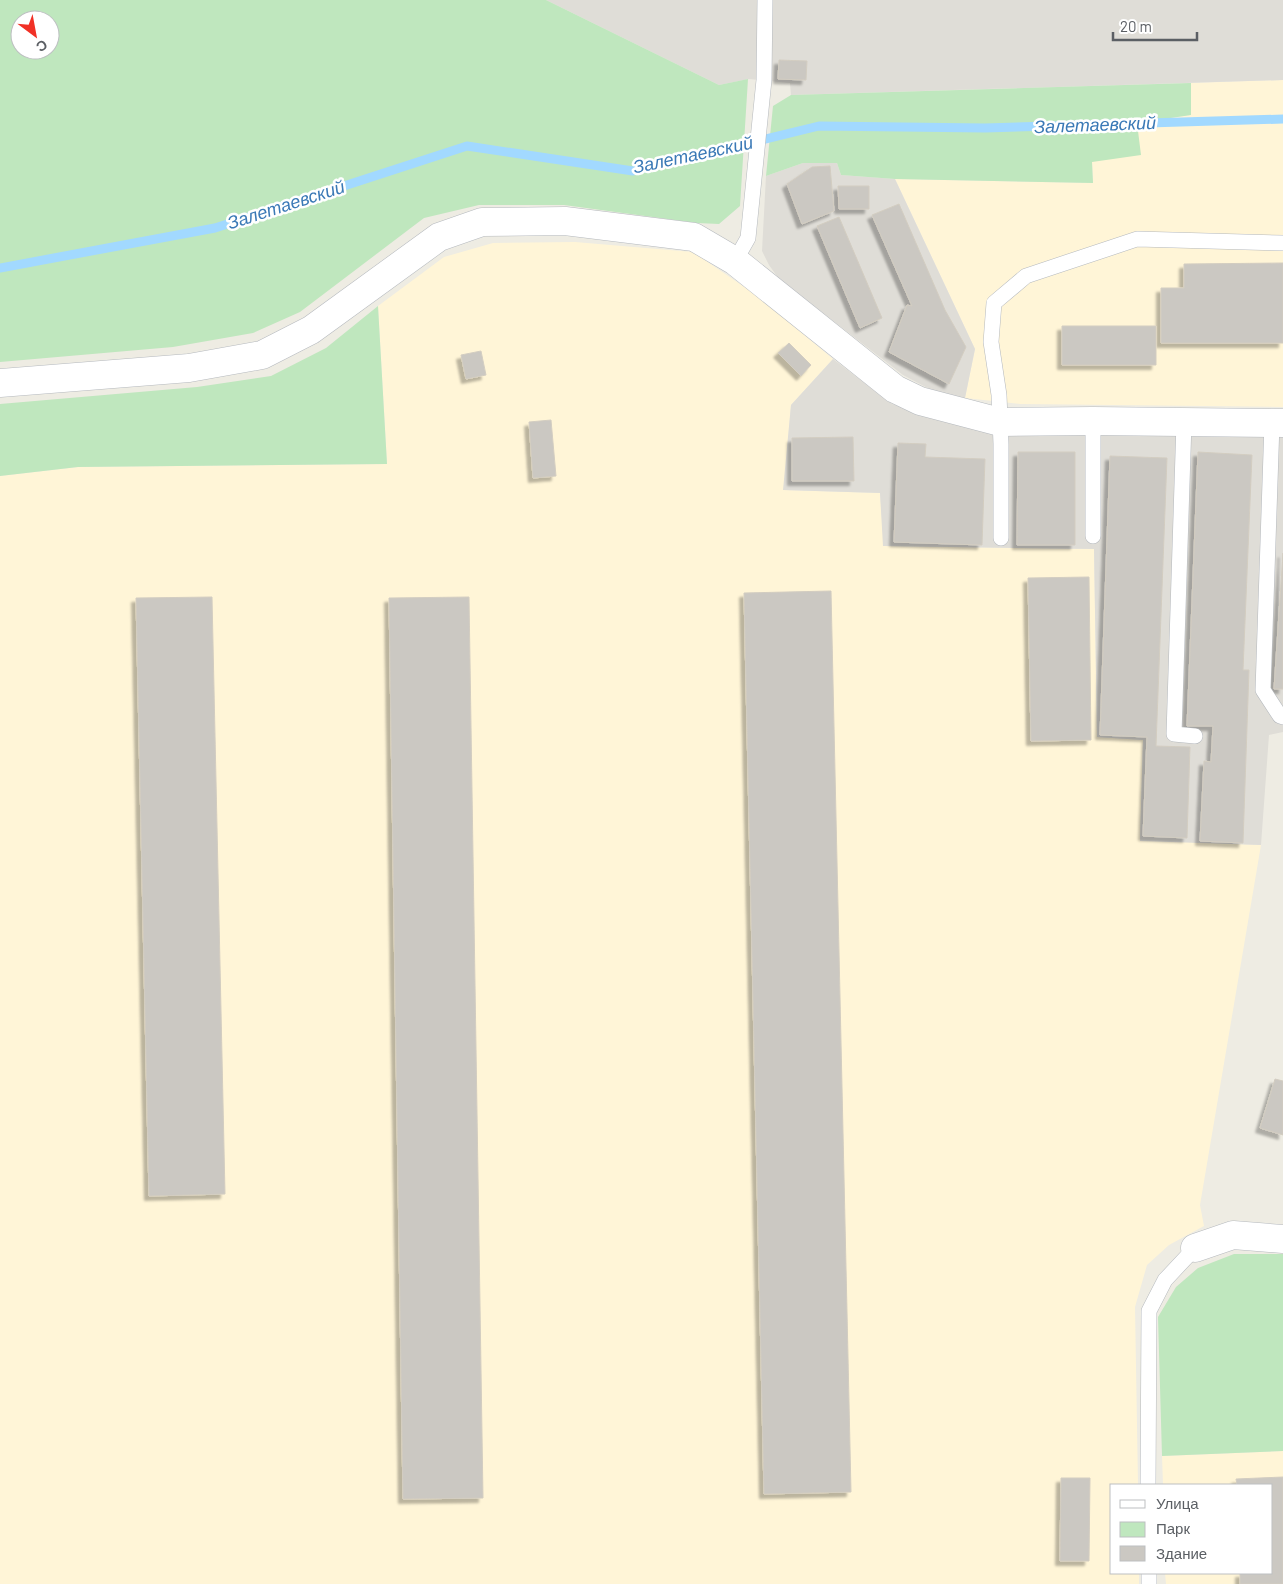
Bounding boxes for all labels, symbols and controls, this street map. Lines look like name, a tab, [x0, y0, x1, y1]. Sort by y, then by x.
north arrow	[10, 10, 60, 60]
scale bar	[1113, 10, 1197, 42]
text: 20 m	[1120, 17, 1152, 35]
text: С	[33, 37, 51, 56]
water label: Залетаевский	[1034, 111, 1156, 137]
water label: Залетаевский	[631, 131, 755, 177]
water label: Залетаевский	[224, 175, 347, 233]
legend	[1110, 1484, 1273, 1574]
text: Улица	[1156, 1494, 1199, 1512]
text: Парк	[1156, 1519, 1190, 1537]
text: Здание	[1156, 1544, 1207, 1562]

